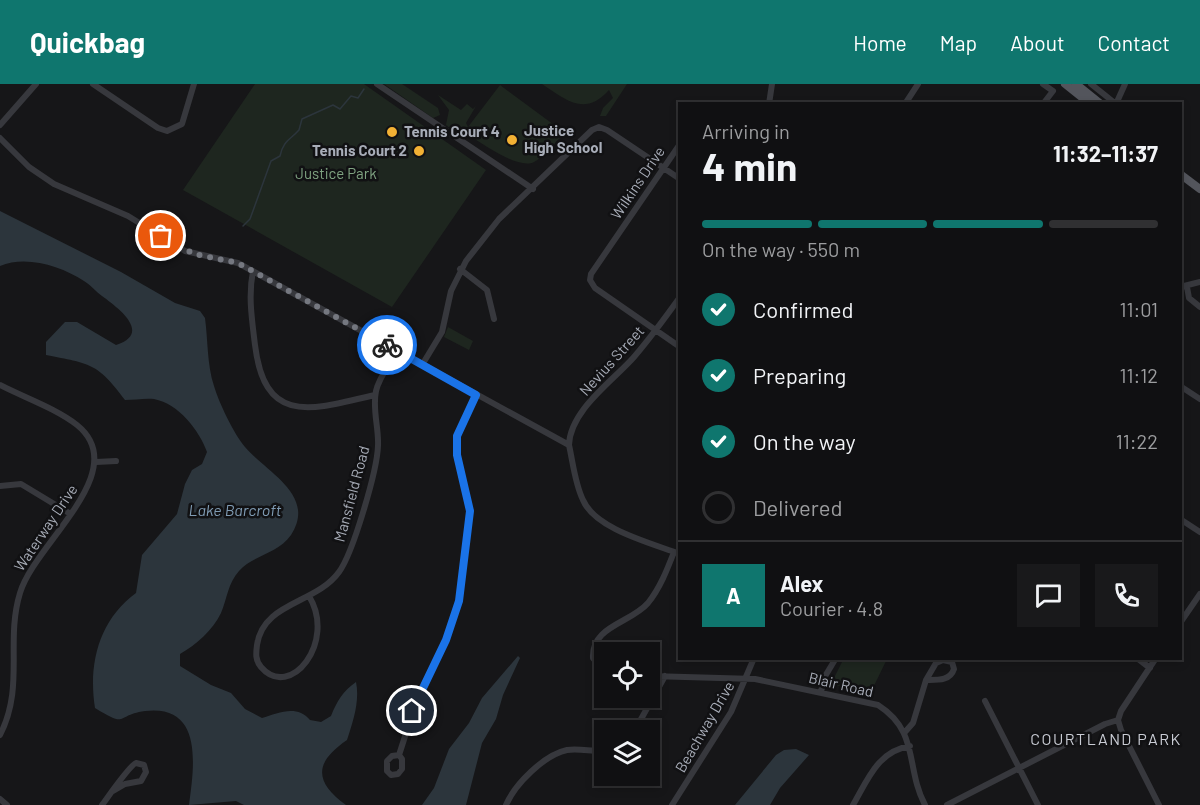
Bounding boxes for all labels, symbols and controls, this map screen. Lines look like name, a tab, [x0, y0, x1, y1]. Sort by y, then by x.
text: Quickbag	[30, 25, 145, 59]
text: Home	[853, 30, 907, 55]
text: Map	[940, 30, 977, 55]
text: About	[1010, 30, 1065, 55]
text: Contact	[1098, 30, 1170, 55]
text: Arriving in	[702, 119, 790, 143]
place label: Justice High School	[524, 121, 602, 156]
place label: Tennis Court 4	[404, 122, 500, 140]
marker: Tennis Court 4	[385, 125, 399, 139]
marker: Justice High School	[505, 133, 519, 147]
text: 11:32–11:37	[1053, 140, 1158, 166]
place label: Tennis Court 2	[312, 141, 407, 159]
text: 4 min	[702, 142, 797, 189]
street label: Wilkins Drive	[606, 143, 668, 222]
marker: Tennis Court 2	[412, 144, 426, 158]
park label: Justice Park	[295, 164, 377, 182]
pin	[135, 210, 186, 261]
icon: bag	[144, 219, 177, 252]
text: On the way · 550 m	[702, 237, 860, 261]
icon: check	[702, 293, 735, 326]
text: Confirmed	[753, 296, 853, 322]
text: 11:01	[1119, 297, 1158, 321]
courier	[357, 315, 417, 375]
street label: Nevius Street	[575, 322, 647, 399]
icon: bike	[371, 329, 404, 362]
icon: check	[702, 359, 735, 392]
text: Preparing	[753, 362, 846, 388]
text: 11:12	[1119, 363, 1158, 387]
icon: check	[702, 425, 735, 458]
text: On the way	[753, 428, 856, 454]
text: 11:22	[1116, 429, 1158, 453]
street label: Mansfield Road	[330, 444, 372, 544]
street label: Waterway Drive	[10, 481, 81, 574]
text: Delivered	[753, 494, 842, 520]
water label: Lake Barcroft	[189, 500, 282, 519]
button: chat	[1017, 564, 1080, 627]
button: phone	[1095, 564, 1158, 627]
text: Alex	[780, 570, 823, 596]
text: A	[726, 582, 741, 608]
text: Courier · 4.8	[780, 596, 883, 620]
map controls	[594, 642, 660, 786]
button: locate	[594, 642, 660, 708]
street label: Blair Road	[807, 668, 875, 700]
street label: Beachway Drive	[671, 678, 738, 775]
pin	[386, 685, 437, 736]
icon: home	[395, 694, 428, 727]
button: layers	[594, 720, 660, 786]
district label: COURTLAND PARK	[1030, 729, 1182, 748]

